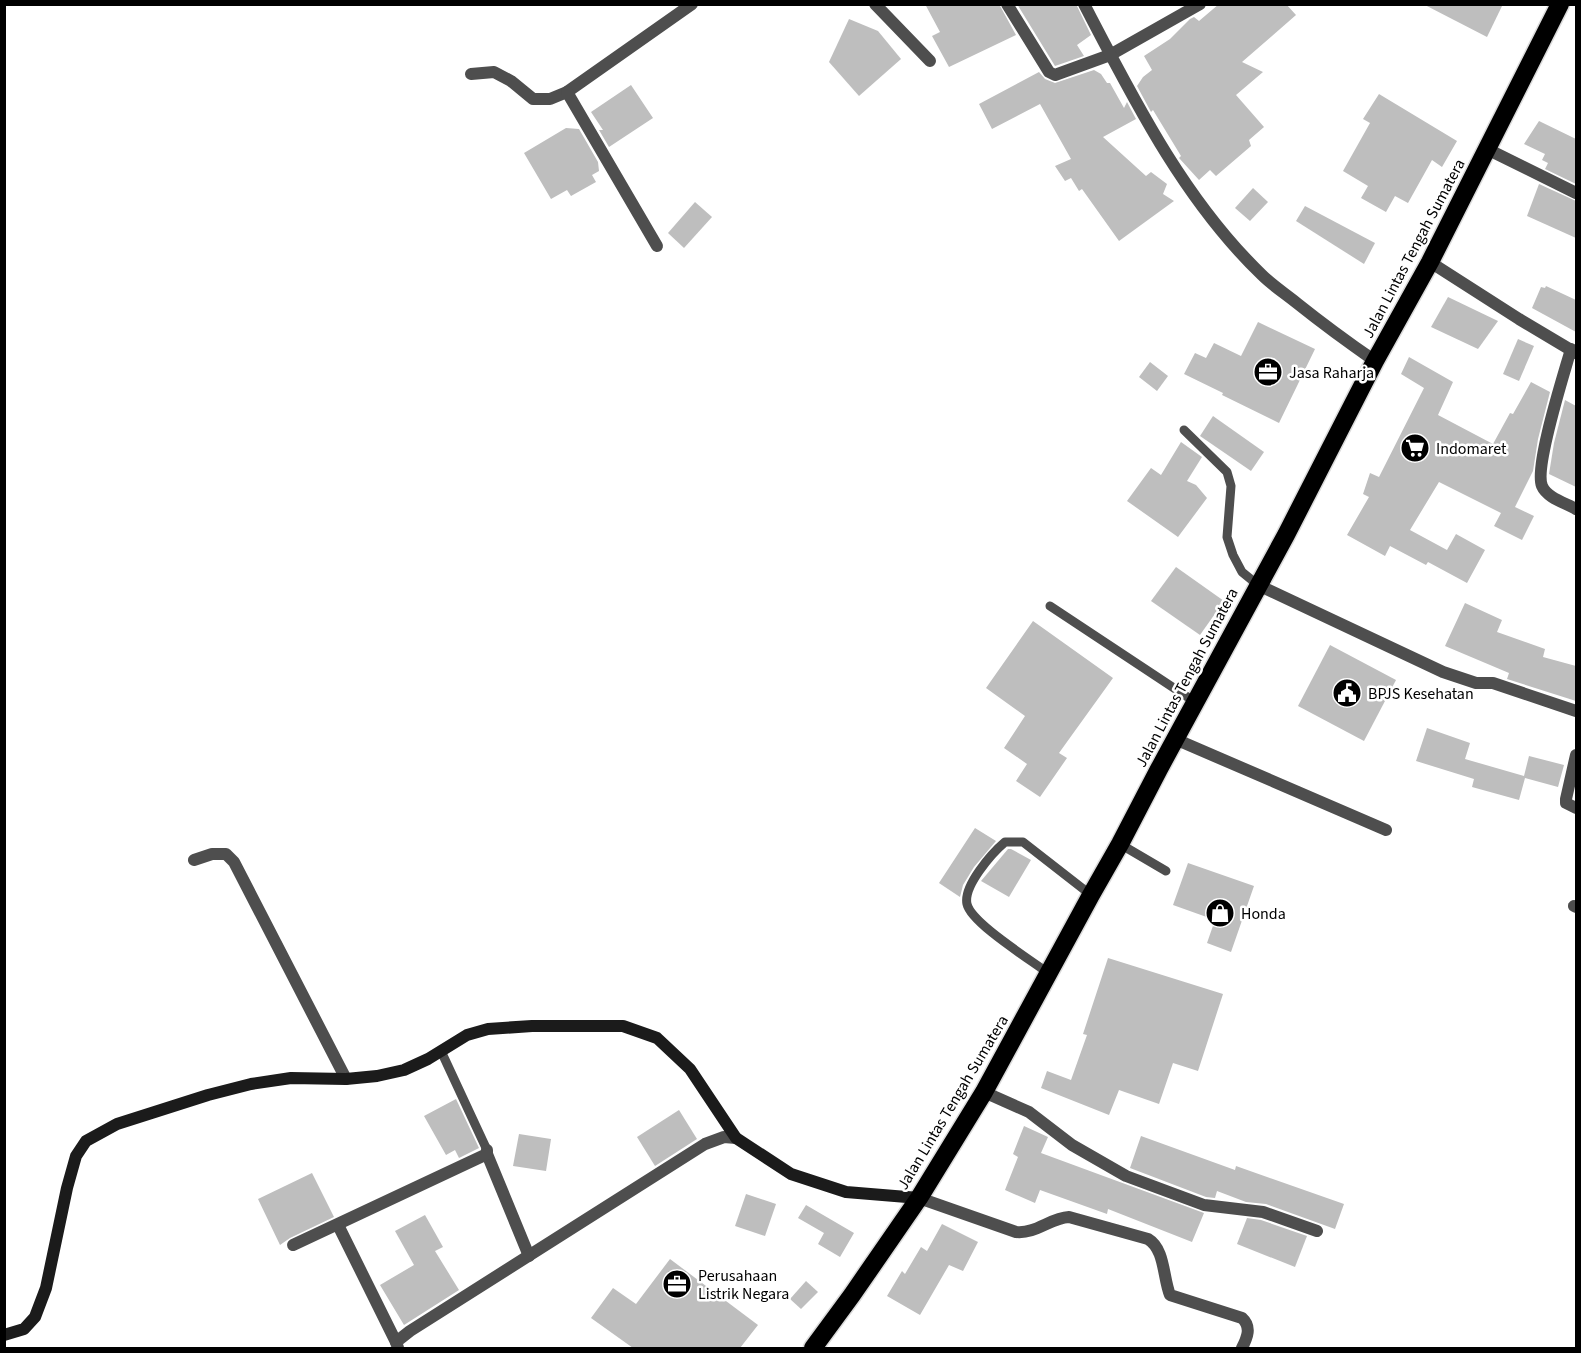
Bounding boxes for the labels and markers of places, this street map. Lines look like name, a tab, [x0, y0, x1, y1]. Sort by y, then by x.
office icon: Jasa Raharja	[1252, 356, 1284, 388]
place label: Jasa Raharja	[1289, 362, 1374, 384]
supermarket icon: Indomaret	[1399, 432, 1431, 464]
place label: Indomaret	[1436, 438, 1507, 460]
public building icon: BPJS Kesehatan	[1331, 677, 1363, 709]
place label: BPJS Kesehatan	[1368, 683, 1474, 705]
shop icon: Honda	[1204, 897, 1236, 929]
place label: Honda	[1241, 903, 1286, 925]
place label: Perusahaan Listrik Negara	[698, 1265, 789, 1305]
office icon: Perusahaan Listrik Negara	[661, 1268, 693, 1300]

